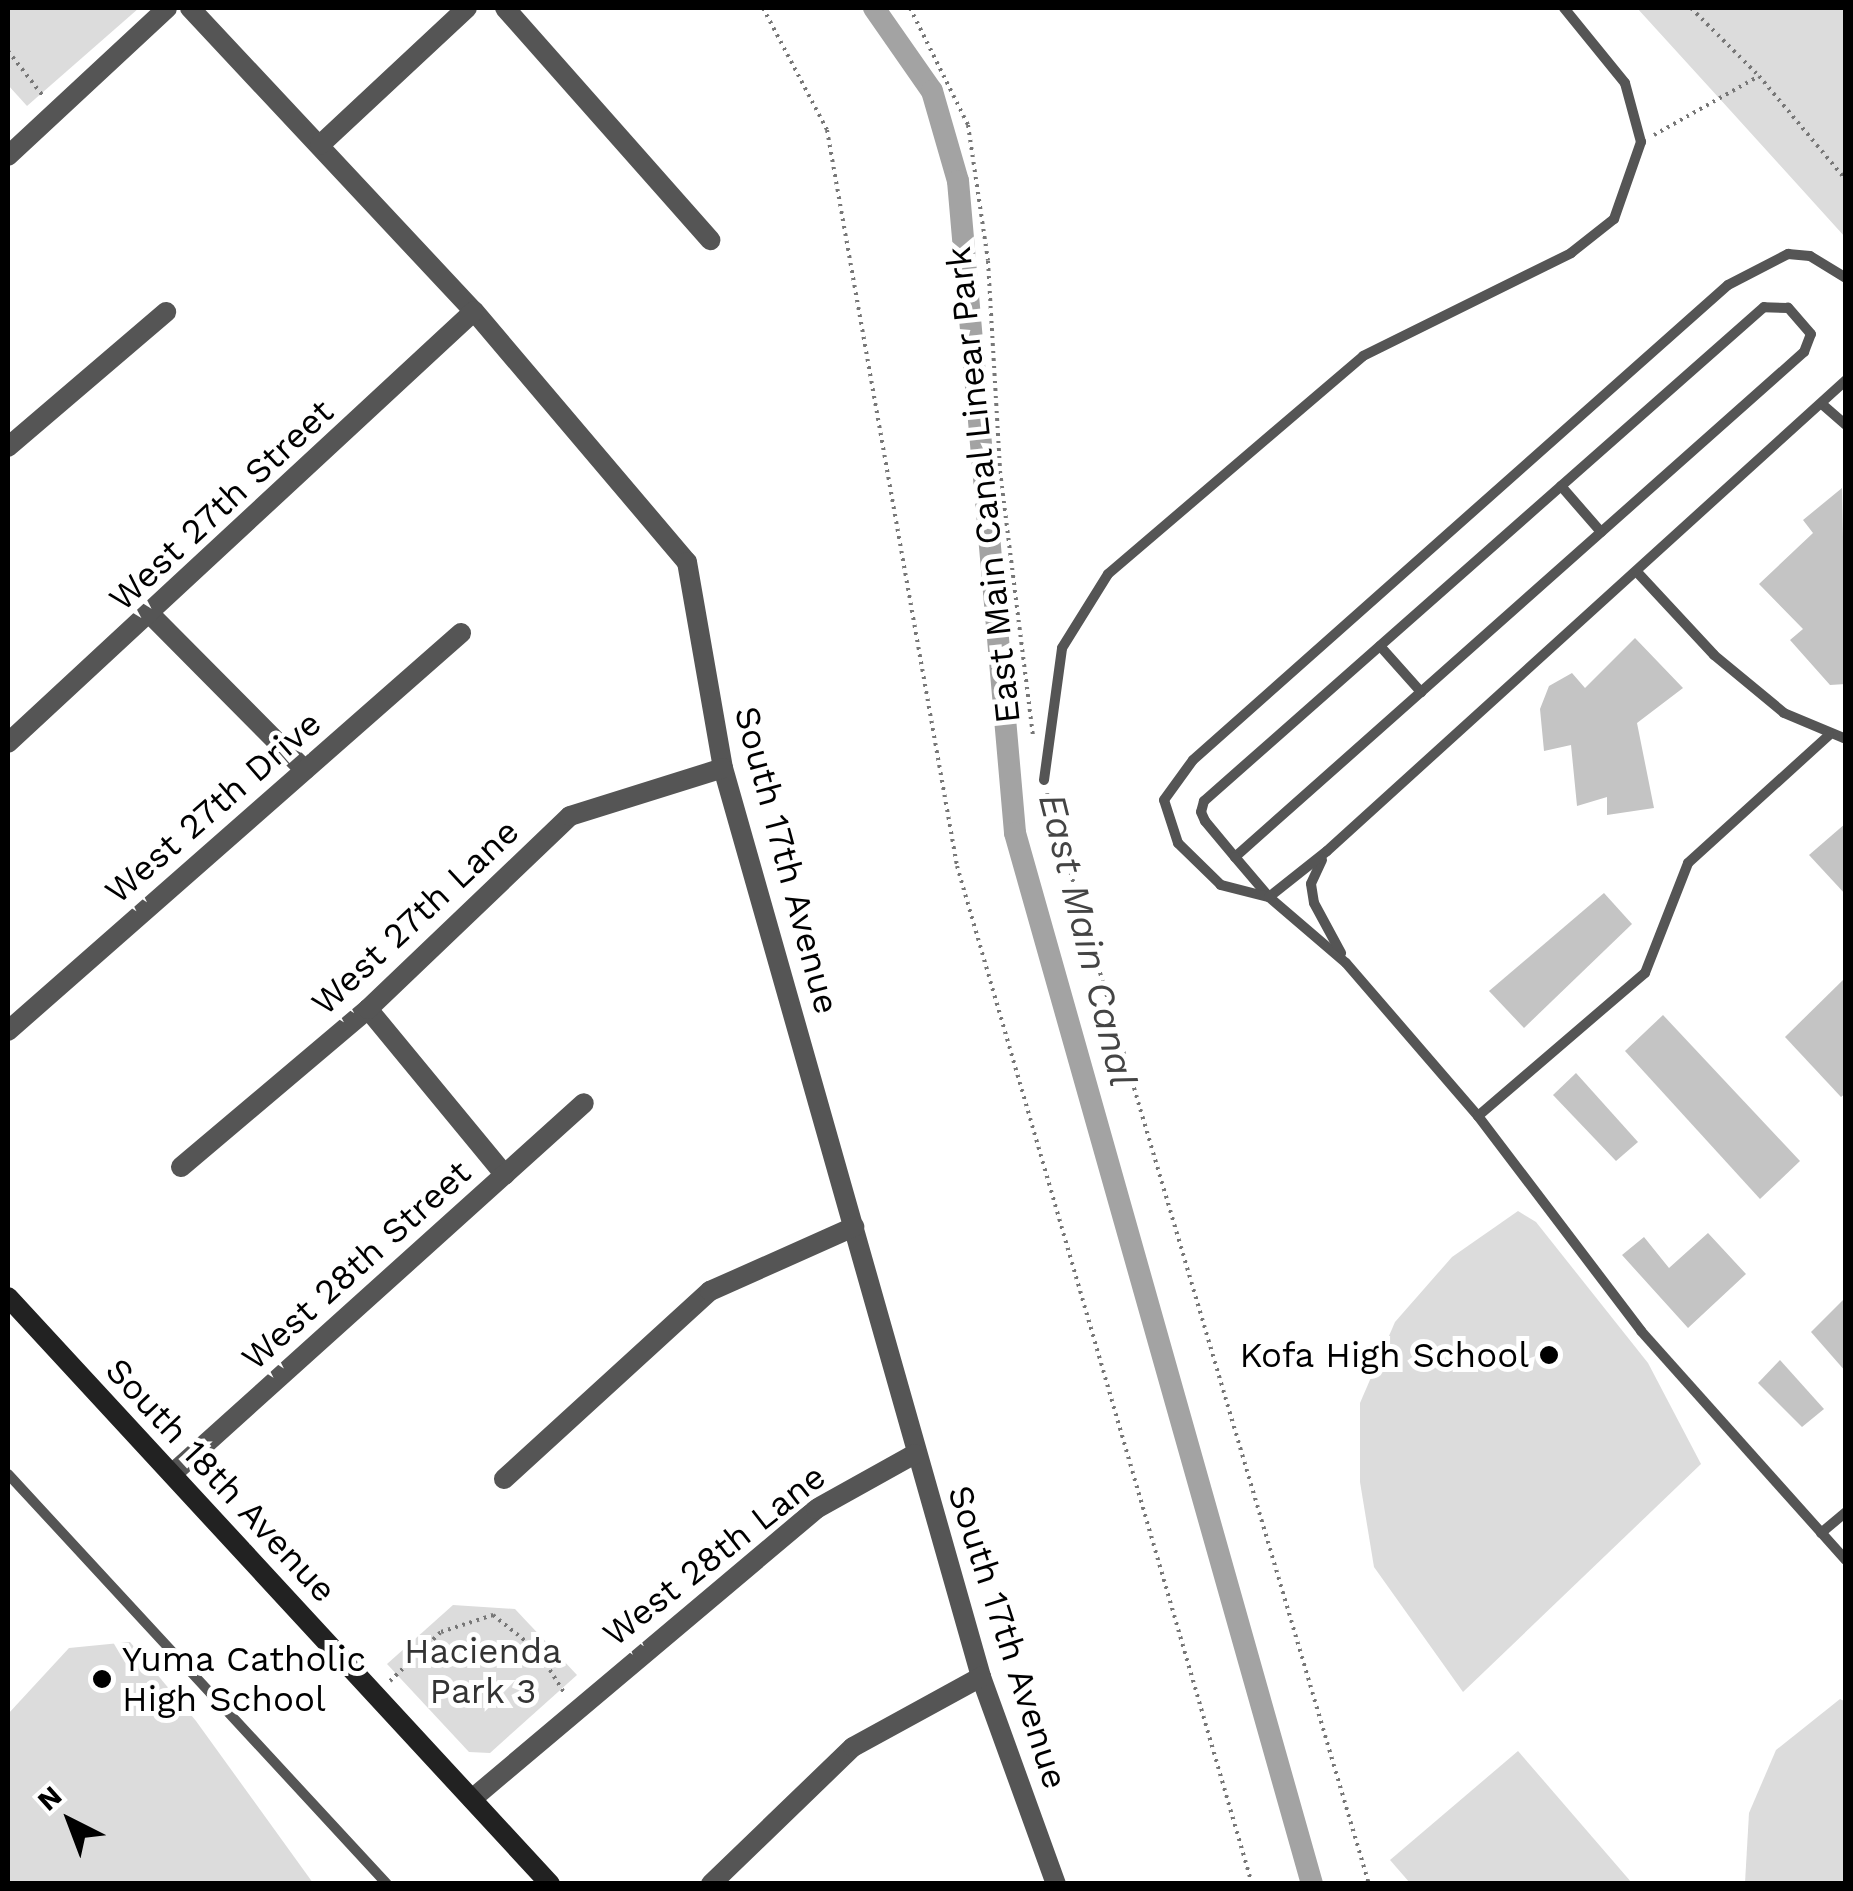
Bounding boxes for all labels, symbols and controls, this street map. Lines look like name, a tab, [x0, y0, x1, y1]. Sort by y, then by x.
street label: East Main Canal Linear Park	[937, 244, 1029, 726]
street label: West 27th Street	[100, 391, 342, 619]
street label: South 17th Avenue	[725, 701, 849, 1019]
street label: West 27th Drive	[96, 702, 330, 912]
water label: East Main Canal	[1029, 789, 1145, 1091]
street label: West 27th Lane	[303, 810, 527, 1024]
street label: West 28th Street	[233, 1151, 479, 1379]
place label: Kofa High School	[1239, 1334, 1529, 1376]
marker: Kofa High School	[1538, 1344, 1560, 1366]
street label: South 18th Avenue	[96, 1348, 346, 1612]
street label: West 28th Lane	[594, 1455, 834, 1655]
street label: South 17th Avenue	[939, 1479, 1077, 1795]
park label: Hacienda Park 3	[404, 1630, 562, 1712]
place label: Yuma Catholic High School	[122, 1638, 367, 1720]
marker: Yuma Catholic High School	[91, 1668, 113, 1690]
north arrow	[20, 1771, 120, 1871]
text: N	[31, 1779, 68, 1818]

